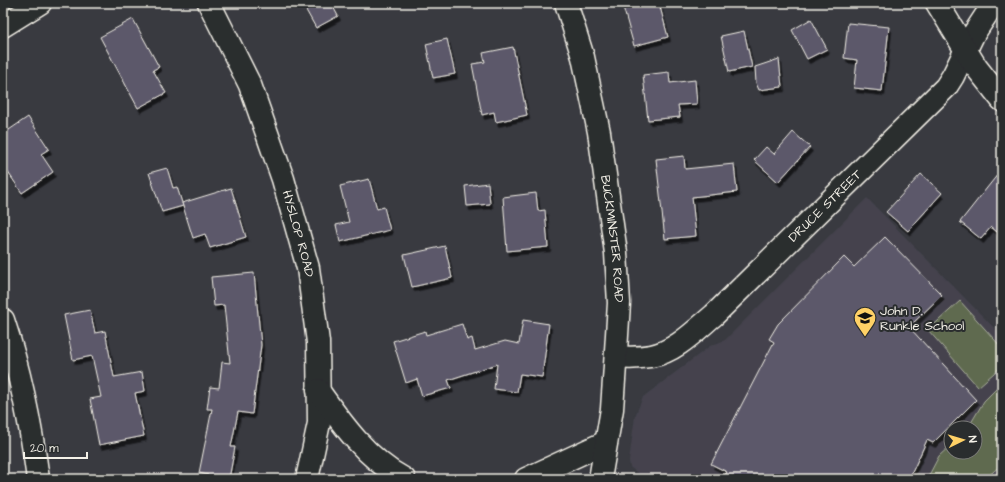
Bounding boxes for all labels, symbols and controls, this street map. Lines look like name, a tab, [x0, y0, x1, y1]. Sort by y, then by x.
street label: DRUCE STREET	[784, 165, 866, 246]
street label: BUCKMINSTER ROAD	[596, 174, 628, 304]
street label: HYSLOP ROAD	[278, 188, 318, 279]
place label: John D. Runkle School	[880, 302, 964, 335]
school or university icon: John D. Runkle School	[852, 305, 878, 338]
north arrow	[943, 420, 983, 460]
scale bar	[24, 434, 87, 460]
text: N	[965, 435, 980, 443]
text: 20 m	[30, 440, 59, 457]

